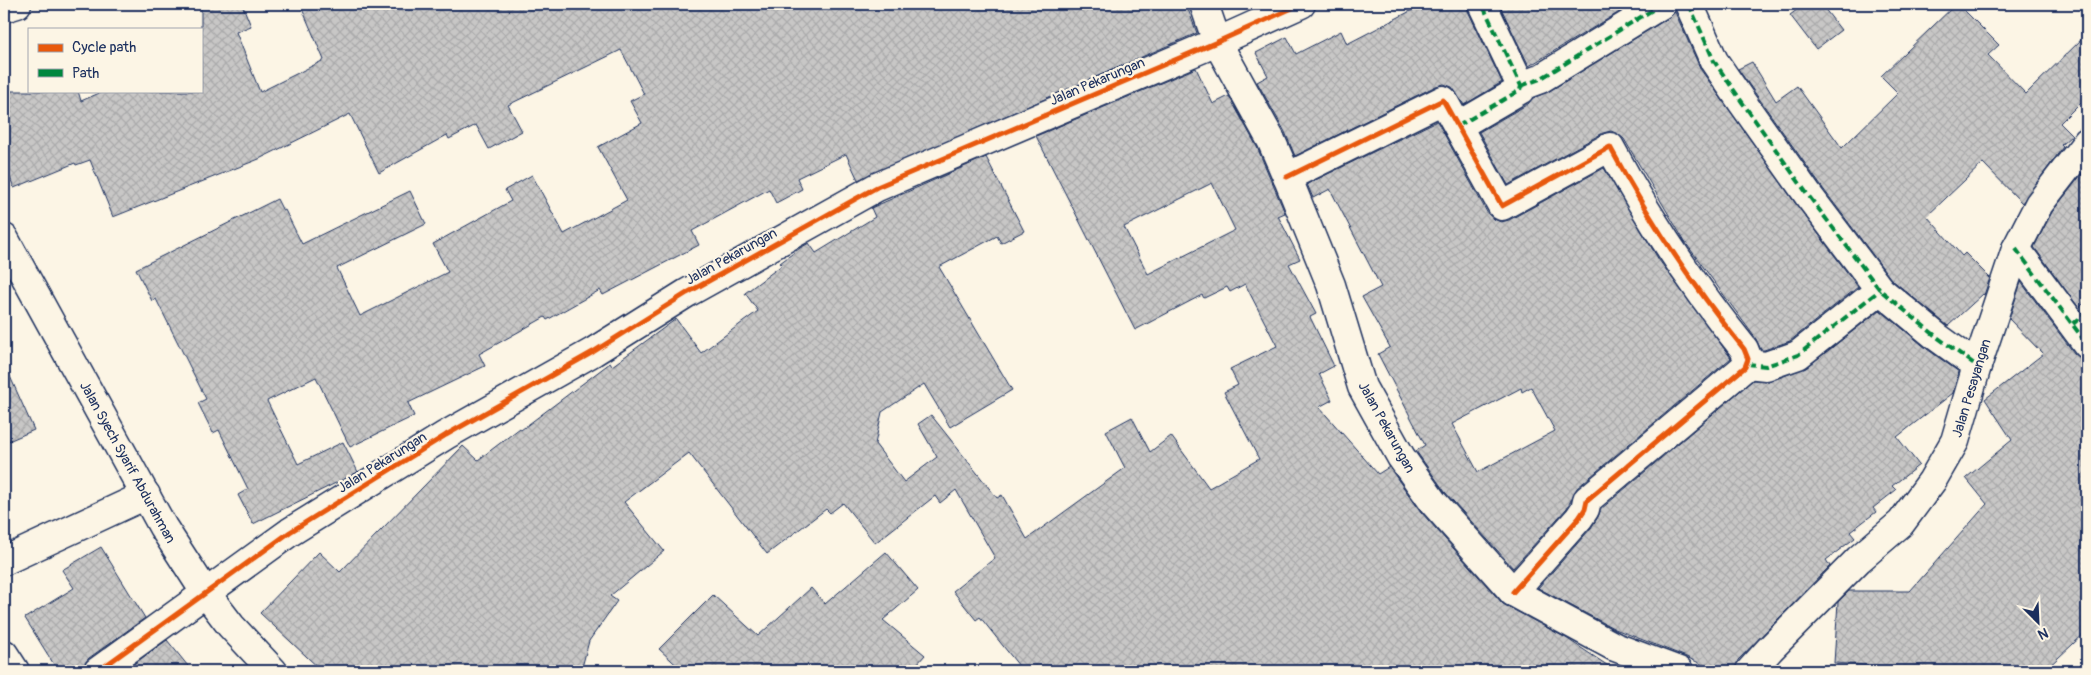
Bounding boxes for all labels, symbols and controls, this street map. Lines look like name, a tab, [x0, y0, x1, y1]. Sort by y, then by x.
legend	[28, 28, 202, 92]
text: Cycle path	[72, 38, 136, 57]
street label: Jalan Pekarungan	[1047, 54, 1147, 109]
text: Path	[72, 64, 99, 83]
street label: Jalan Pekarungan	[683, 224, 780, 289]
street label: Jalan Pesayangan	[1948, 337, 1995, 439]
street label: Jalan Syech Syarif Abdurahman	[76, 378, 179, 546]
street label: Jalan Pekarungan	[1354, 379, 1419, 476]
street label: Jalan Pekarungan	[335, 428, 430, 497]
north arrow	[2014, 598, 2064, 648]
text: N	[2035, 624, 2051, 643]

